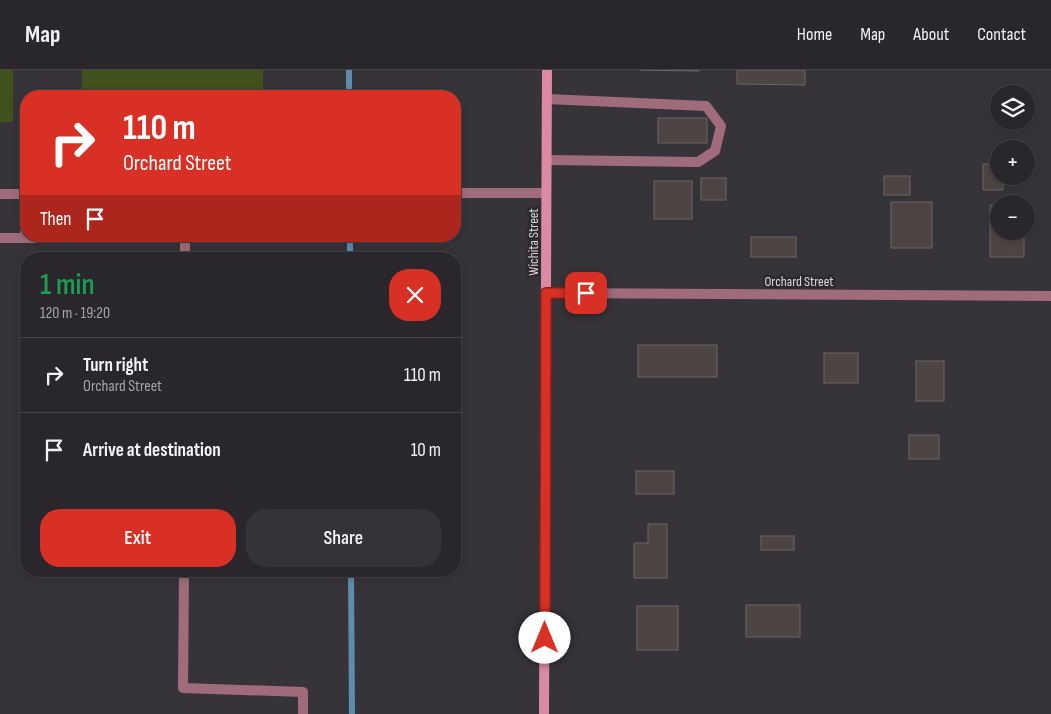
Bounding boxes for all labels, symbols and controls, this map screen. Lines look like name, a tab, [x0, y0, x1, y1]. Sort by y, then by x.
text: Map	[25, 20, 60, 49]
text: Home	[797, 24, 832, 45]
text: Map	[860, 24, 885, 45]
text: About	[913, 24, 949, 45]
text: Contact	[977, 24, 1026, 45]
map controls	[990, 85, 1035, 240]
button: layers	[990, 85, 1035, 130]
text: 110 m	[123, 107, 196, 150]
icon: right	[40, 110, 105, 175]
button: +	[990, 140, 1035, 185]
text: Orchard Street	[123, 150, 232, 177]
button: −	[990, 195, 1035, 240]
icon: arrive	[81, 205, 109, 233]
text: Then	[40, 208, 71, 231]
street label: Wichita Street	[525, 208, 542, 276]
text: 1 min	[40, 267, 95, 303]
button: close	[389, 269, 441, 321]
pin	[565, 272, 607, 314]
street label: Orchard Street	[764, 273, 834, 290]
icon: arrive	[572, 279, 600, 307]
text: 120 m · 19:20	[40, 304, 110, 323]
text: Turn right	[83, 354, 148, 377]
icon: right	[40, 361, 68, 389]
text: 110 m	[404, 364, 441, 387]
text: Orchard Street	[83, 377, 162, 396]
icon: arrive	[40, 436, 68, 464]
text: Arrive at destination	[83, 439, 221, 462]
text: 10 m	[411, 439, 441, 462]
button: Exit	[40, 509, 236, 567]
button: Share	[246, 509, 441, 567]
position arrow	[518, 611, 570, 663]

